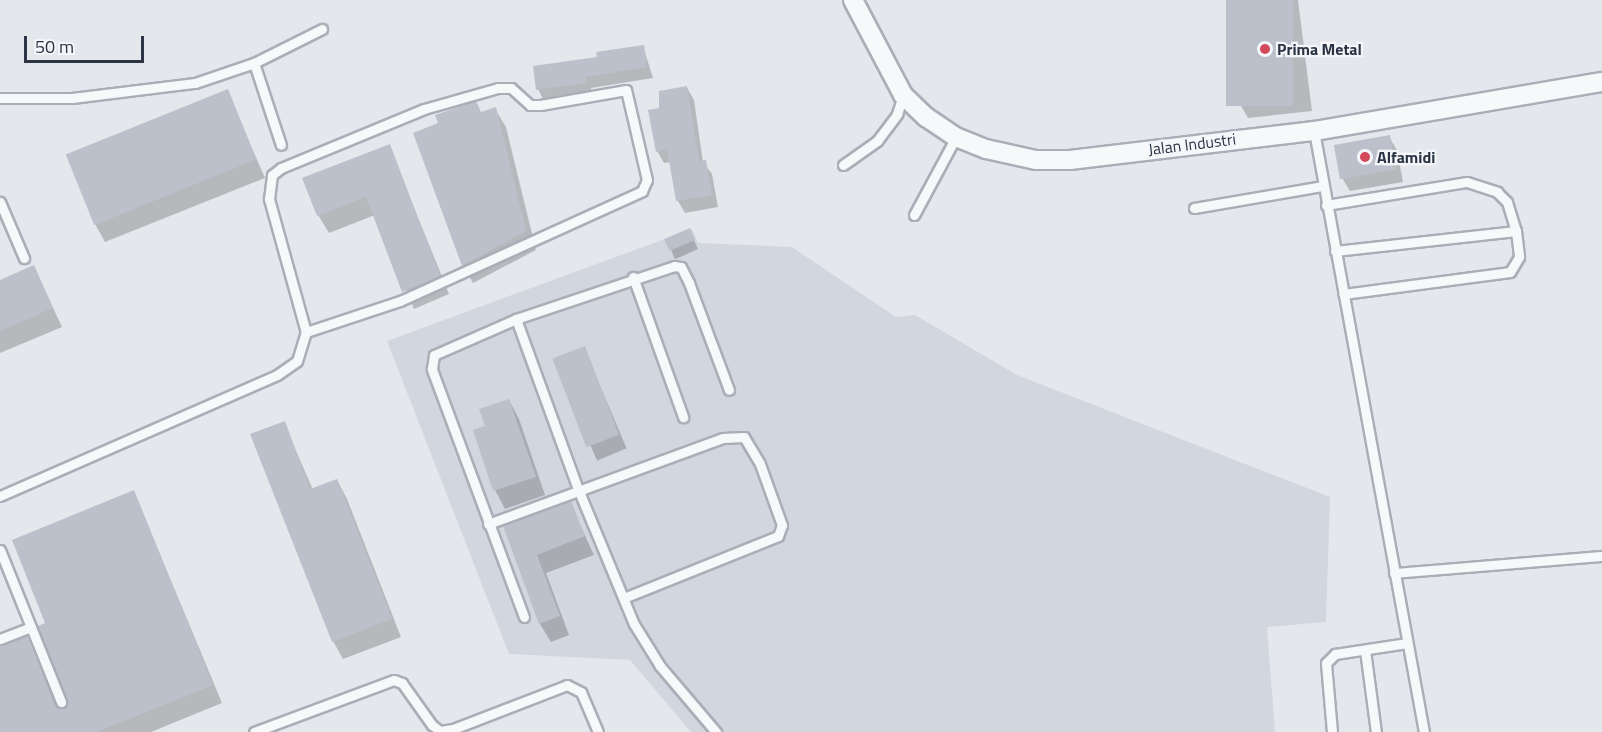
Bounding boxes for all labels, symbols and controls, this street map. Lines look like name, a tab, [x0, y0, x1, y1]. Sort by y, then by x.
scale bar	[27, 24, 147, 62]
text: 50 m	[35, 33, 74, 60]
place label: Prima Metal	[1277, 39, 1362, 59]
marker: Prima Metal	[1258, 42, 1272, 56]
street label: Jalan Industri	[1147, 129, 1237, 159]
place label: Alfamidi	[1377, 147, 1435, 167]
marker: Alfamidi	[1358, 150, 1372, 164]

